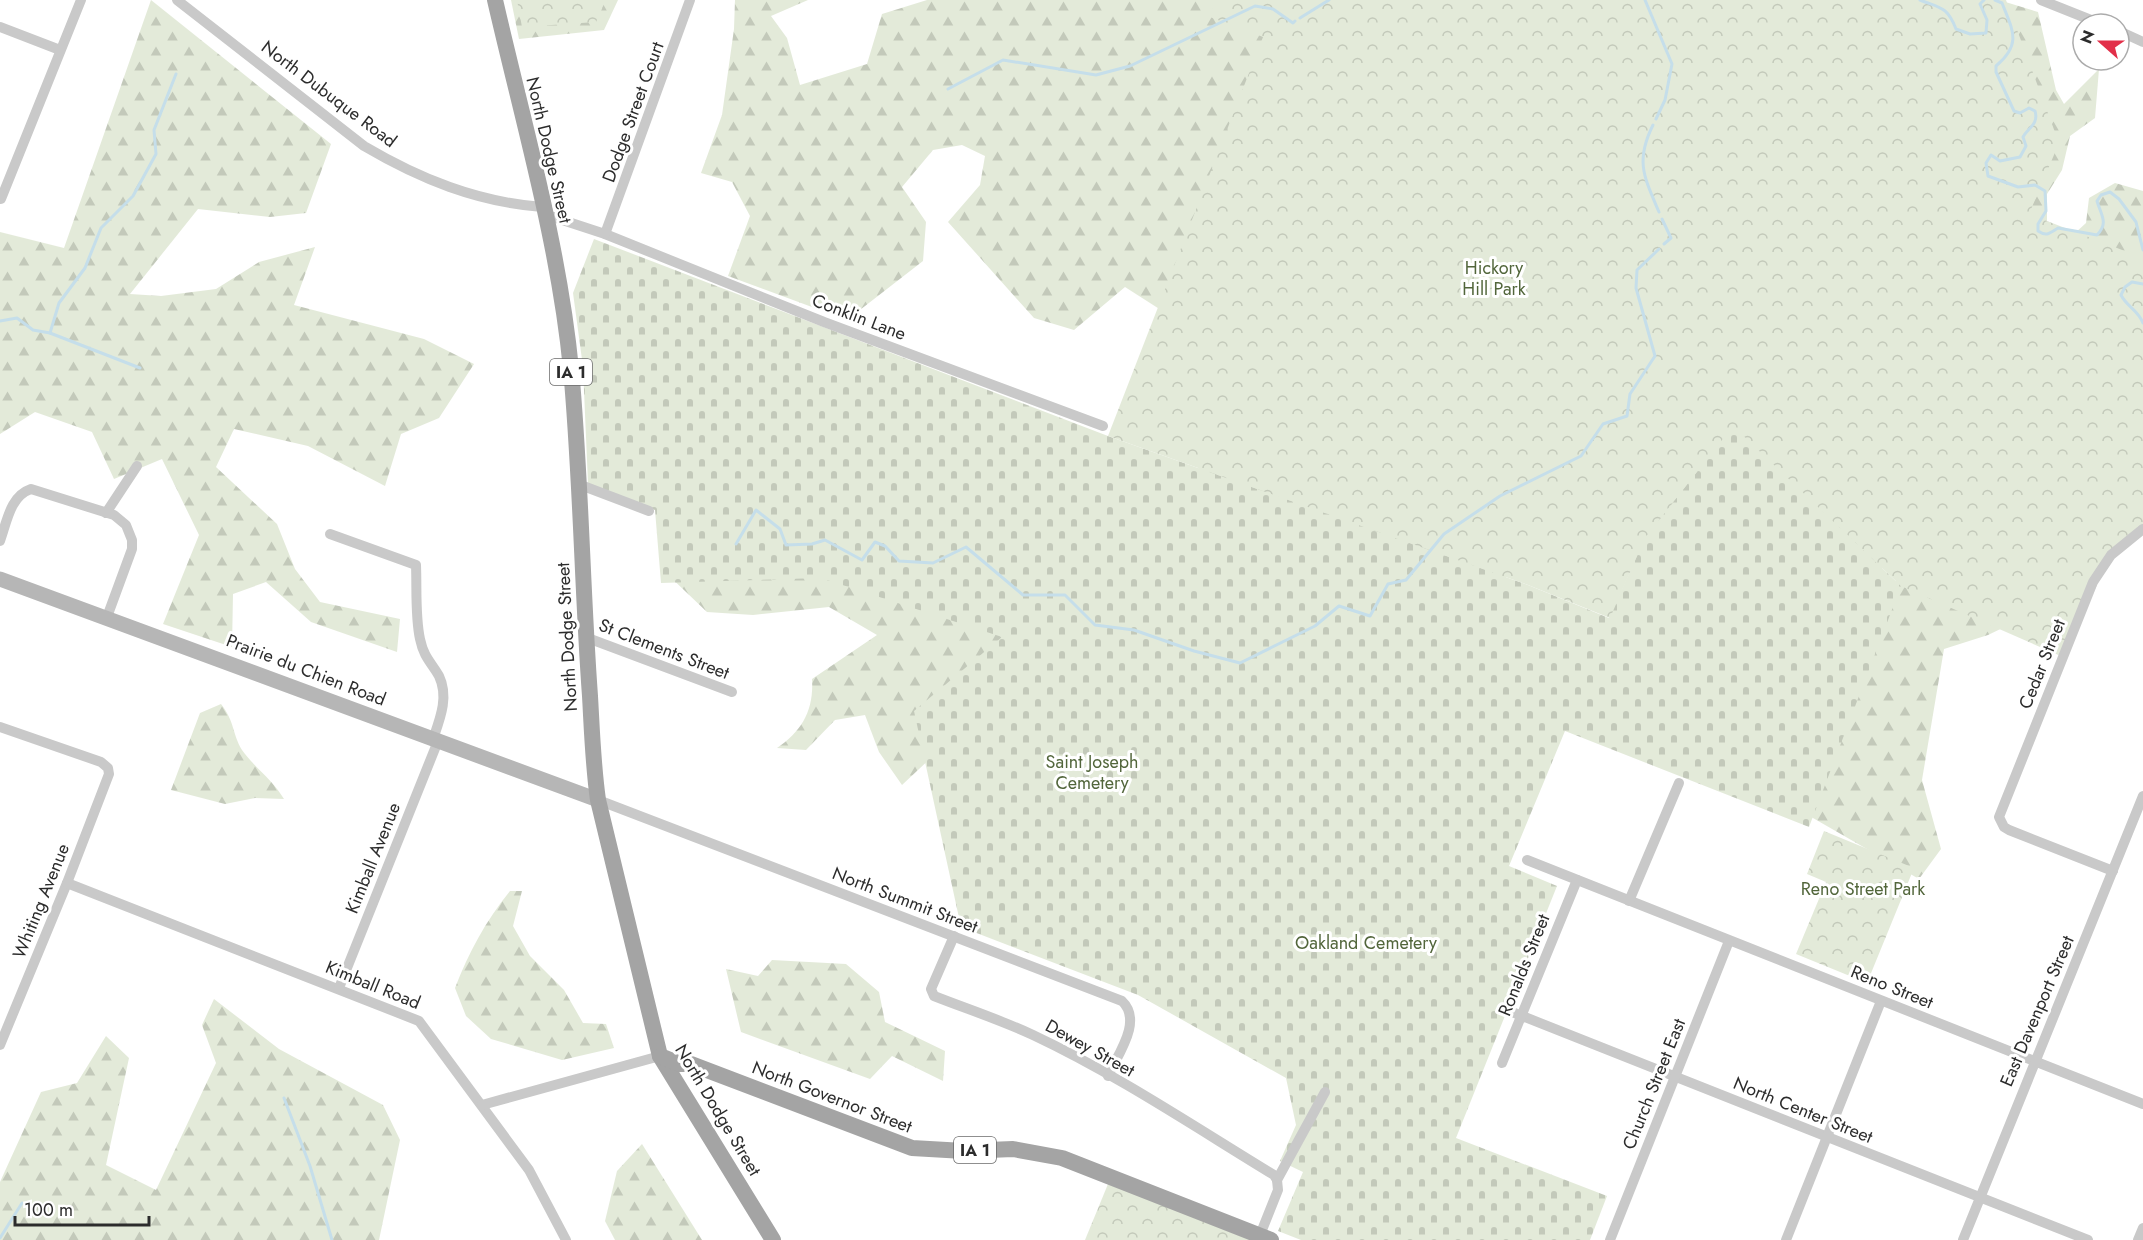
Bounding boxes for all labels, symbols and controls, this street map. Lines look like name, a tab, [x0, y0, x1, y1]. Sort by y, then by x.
north arrow	[2071, 12, 2131, 72]
text: N	[2074, 27, 2100, 47]
street label: North Dubuque Road	[256, 34, 402, 154]
street label: Dodge Street Court	[596, 38, 671, 186]
street label: North Dodge Street	[520, 74, 579, 226]
park label: Hickory Hill Park	[1462, 255, 1526, 302]
street label: Conklin Lane	[808, 287, 910, 347]
road number: IA 1	[550, 359, 592, 385]
street label: North Dodge Street	[550, 561, 584, 712]
street label: St Clements Street	[595, 612, 734, 686]
street label: Cedar Street	[2012, 614, 2072, 713]
street label: Prairie du Chien Road	[222, 628, 390, 712]
park label: Saint Joseph Cemetery	[1046, 749, 1138, 796]
street label: Kimball Avenue	[339, 799, 407, 917]
street label: Whiting Avenue	[6, 840, 76, 962]
street label: North Summit Street	[829, 860, 982, 940]
park label: Reno Street Park	[1801, 876, 1925, 902]
street label: Ronalds Street	[1492, 909, 1557, 1020]
park label: Oakland Cemetery	[1295, 930, 1437, 956]
street label: East Davenport Street	[1993, 931, 2081, 1090]
street label: Kimball Road	[322, 954, 424, 1016]
street label: Reno Street	[1847, 959, 1938, 1016]
street label: Dewey Street	[1041, 1013, 1140, 1084]
street label: Church Street East	[1616, 1014, 1692, 1153]
street label: North Dodge Street	[668, 1039, 768, 1181]
street label: North Governor Street	[748, 1054, 916, 1140]
street label: North Center Street	[1729, 1070, 1877, 1150]
road number: IA 1	[954, 1137, 996, 1163]
scale bar	[15, 1189, 148, 1227]
text: 100 m	[24, 1197, 73, 1223]

